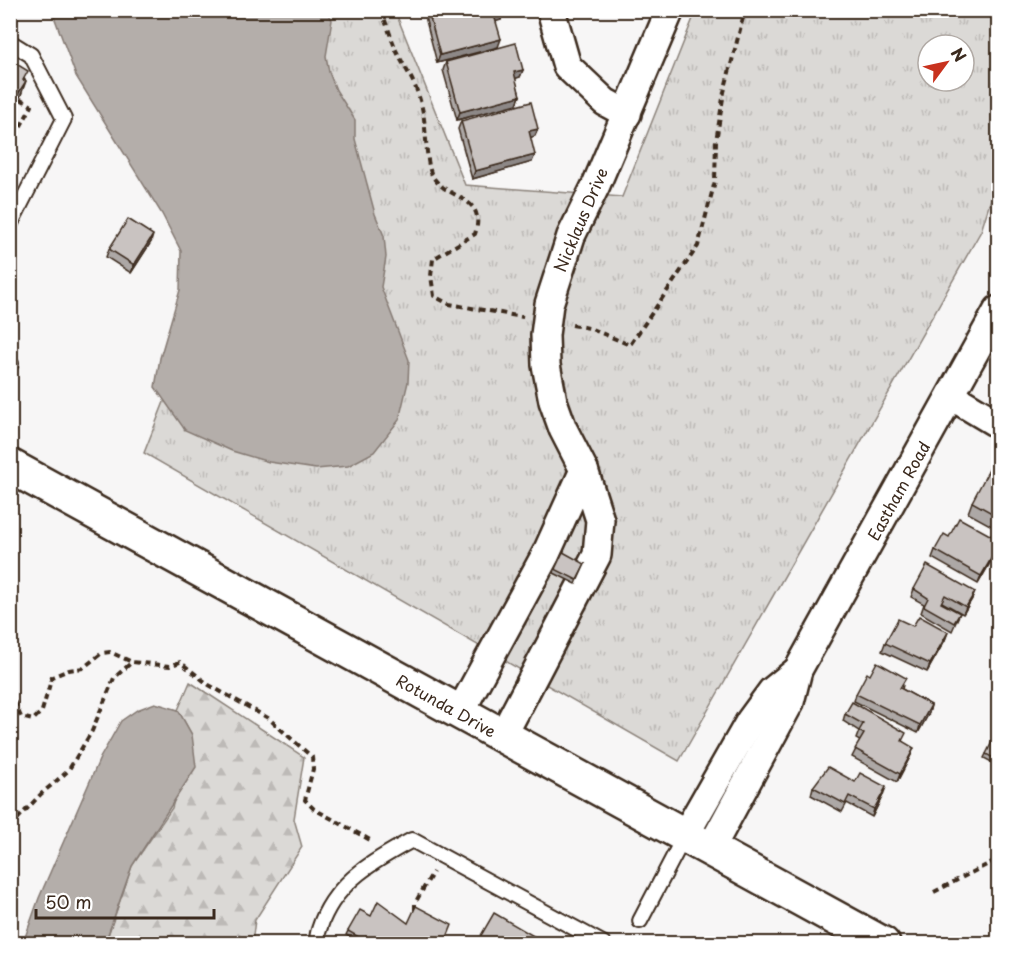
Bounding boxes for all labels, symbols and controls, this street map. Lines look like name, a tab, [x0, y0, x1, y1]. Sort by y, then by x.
north arrow	[916, 33, 976, 93]
text: N	[946, 42, 973, 66]
street label: Nicklaus Drive	[547, 164, 613, 276]
street label: Eastham Road	[861, 437, 935, 544]
street label: Rotunda Drive	[392, 668, 501, 743]
scale bar	[36, 882, 214, 920]
text: 50 m	[45, 888, 92, 915]

